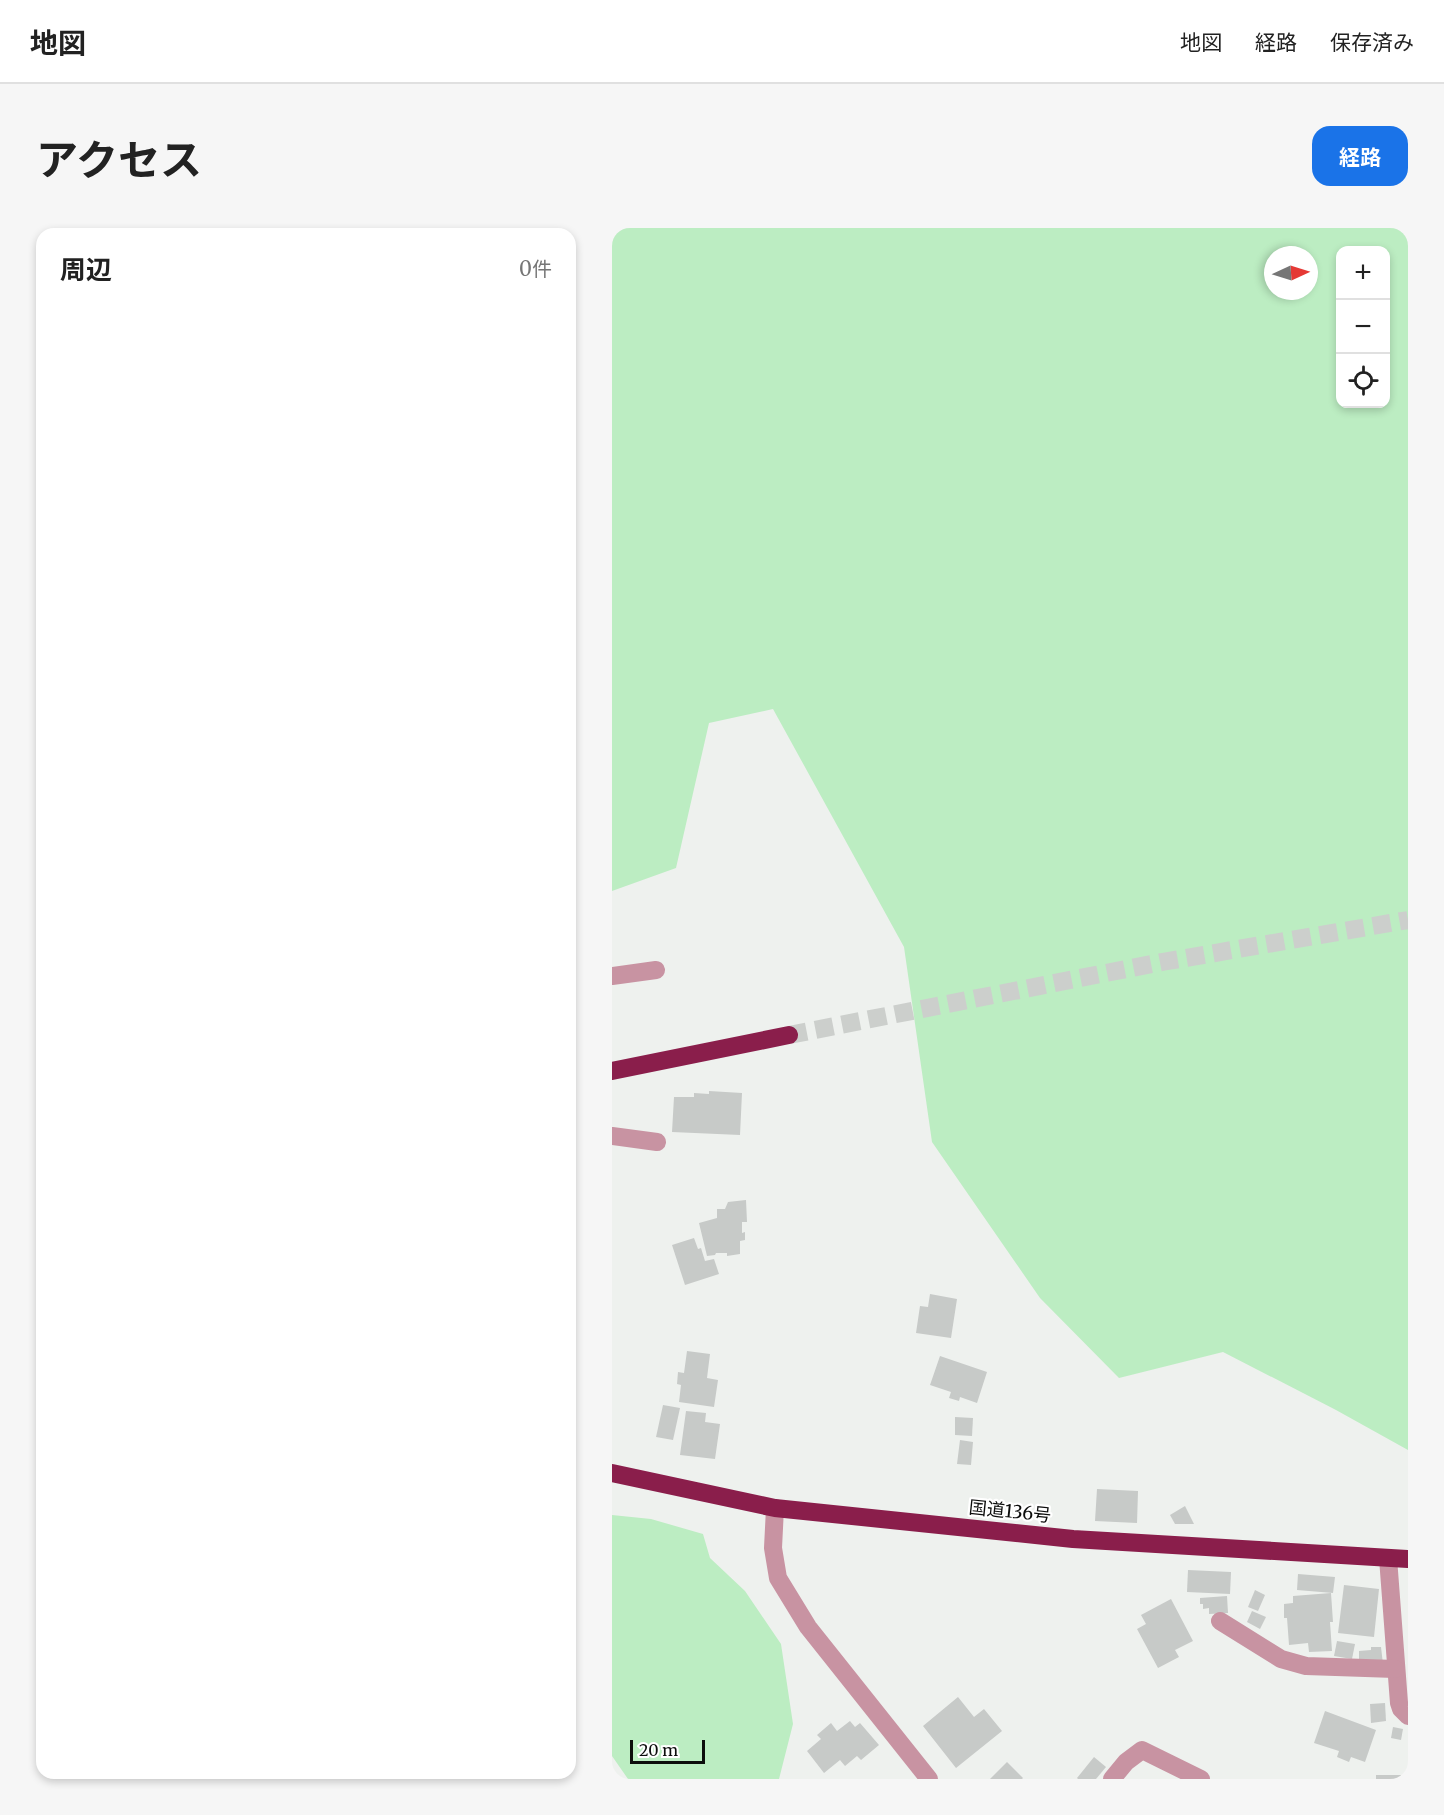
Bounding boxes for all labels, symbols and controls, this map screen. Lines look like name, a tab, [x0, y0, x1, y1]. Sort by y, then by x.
text: 地図	[30, 25, 86, 61]
text: 地図	[1180, 29, 1222, 56]
text: 経路	[1255, 29, 1297, 56]
text: 保存済み	[1330, 29, 1414, 56]
button: 経路	[1312, 126, 1408, 186]
text: アクセス	[36, 134, 202, 186]
north arrow	[1264, 246, 1318, 300]
map controls	[1336, 246, 1390, 408]
button: +	[1336, 246, 1390, 300]
text: 周辺	[60, 253, 112, 286]
text: 0件	[519, 256, 552, 281]
button: −	[1336, 300, 1390, 354]
button: locate	[1336, 354, 1390, 408]
street label: 国道136号	[968, 1495, 1052, 1527]
scale bar	[630, 1737, 705, 1764]
text: 20 m	[639, 1740, 678, 1760]

